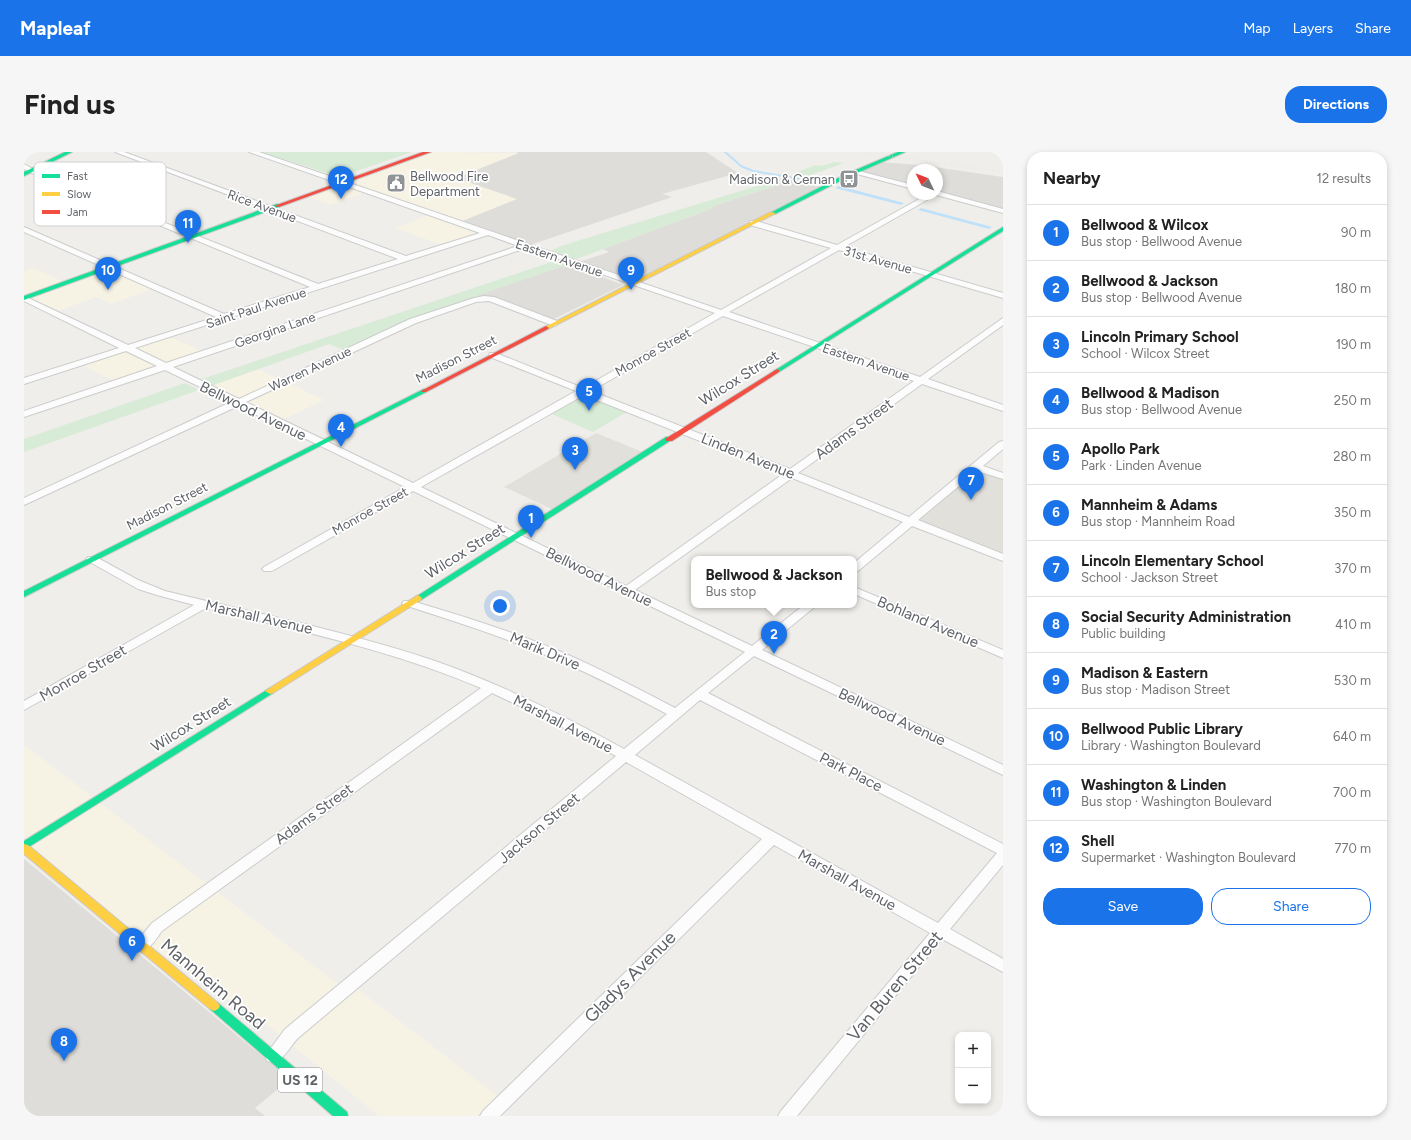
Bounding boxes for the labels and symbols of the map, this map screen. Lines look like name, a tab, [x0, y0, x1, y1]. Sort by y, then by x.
legend	[34, 162, 166, 226]
north arrow	[907, 164, 943, 200]
pin: 12	[328, 166, 354, 199]
bus stop icon: Madison & Cernan	[838, 168, 860, 190]
place label: Bellwood Fire Department	[410, 169, 488, 199]
text: Fast	[67, 170, 88, 183]
public building icon: Bellwood Fire Department	[385, 172, 407, 194]
place label: Madison & Cernan	[729, 172, 835, 187]
street label: Rice Avenue	[225, 187, 299, 225]
text: Slow	[67, 188, 91, 201]
text: Jam	[67, 206, 88, 219]
pin: 11	[175, 210, 201, 243]
street label: Eastern Avenue	[513, 236, 605, 280]
street label: 31st Avenue	[842, 243, 914, 277]
pin: 10	[95, 257, 121, 290]
pin: 9	[618, 257, 644, 290]
street label: Saint Paul Avenue	[204, 285, 308, 331]
street label: Georgina Lane	[233, 309, 317, 351]
street label: Monroe Street	[612, 325, 694, 379]
street label: Madison Street	[413, 332, 499, 386]
street label: Eastern Avenue	[820, 340, 912, 384]
street label: Warren Avenue	[267, 343, 353, 395]
street label: Wilcox Street	[696, 346, 783, 410]
street label: Bellwood Avenue	[197, 377, 309, 445]
pin: 5	[576, 378, 602, 411]
street label: Adams Street	[812, 395, 897, 463]
pin: 4	[328, 414, 354, 447]
street label: Linden Avenue	[699, 429, 797, 483]
pin: 3	[562, 437, 588, 470]
pin: 7	[958, 467, 984, 500]
street label: Madison Street	[124, 479, 210, 533]
street label: Monroe Street	[329, 484, 411, 538]
pin: 1	[518, 505, 544, 538]
street label: Wilcox Street	[422, 519, 509, 583]
street label: Bellwood Avenue	[543, 543, 655, 611]
street label: Bohland Avenue	[874, 592, 982, 652]
street label: Marshall Avenue	[204, 596, 314, 638]
your location	[490, 596, 510, 616]
pin: 2	[761, 621, 787, 654]
street label: Marik Drive	[507, 628, 583, 674]
street label: Monroe Street	[36, 641, 130, 705]
street label: Bellwood Avenue	[836, 684, 948, 750]
street label: Marshall Avenue	[510, 691, 616, 757]
street label: Wilcox Street	[148, 692, 235, 756]
street label: Park Place	[817, 749, 885, 795]
street label: Adams Street	[272, 780, 357, 848]
street label: Jackson Street	[495, 789, 584, 867]
street label: Marshall Avenue	[795, 846, 899, 914]
street label: Gladys Avenue	[580, 926, 681, 1027]
street label: Van Buren Street	[842, 926, 948, 1046]
pin: 6	[119, 928, 145, 961]
street label: Mannheim Road	[156, 934, 270, 1034]
pin: 8	[51, 1028, 77, 1061]
road number: US 12	[278, 1068, 322, 1092]

